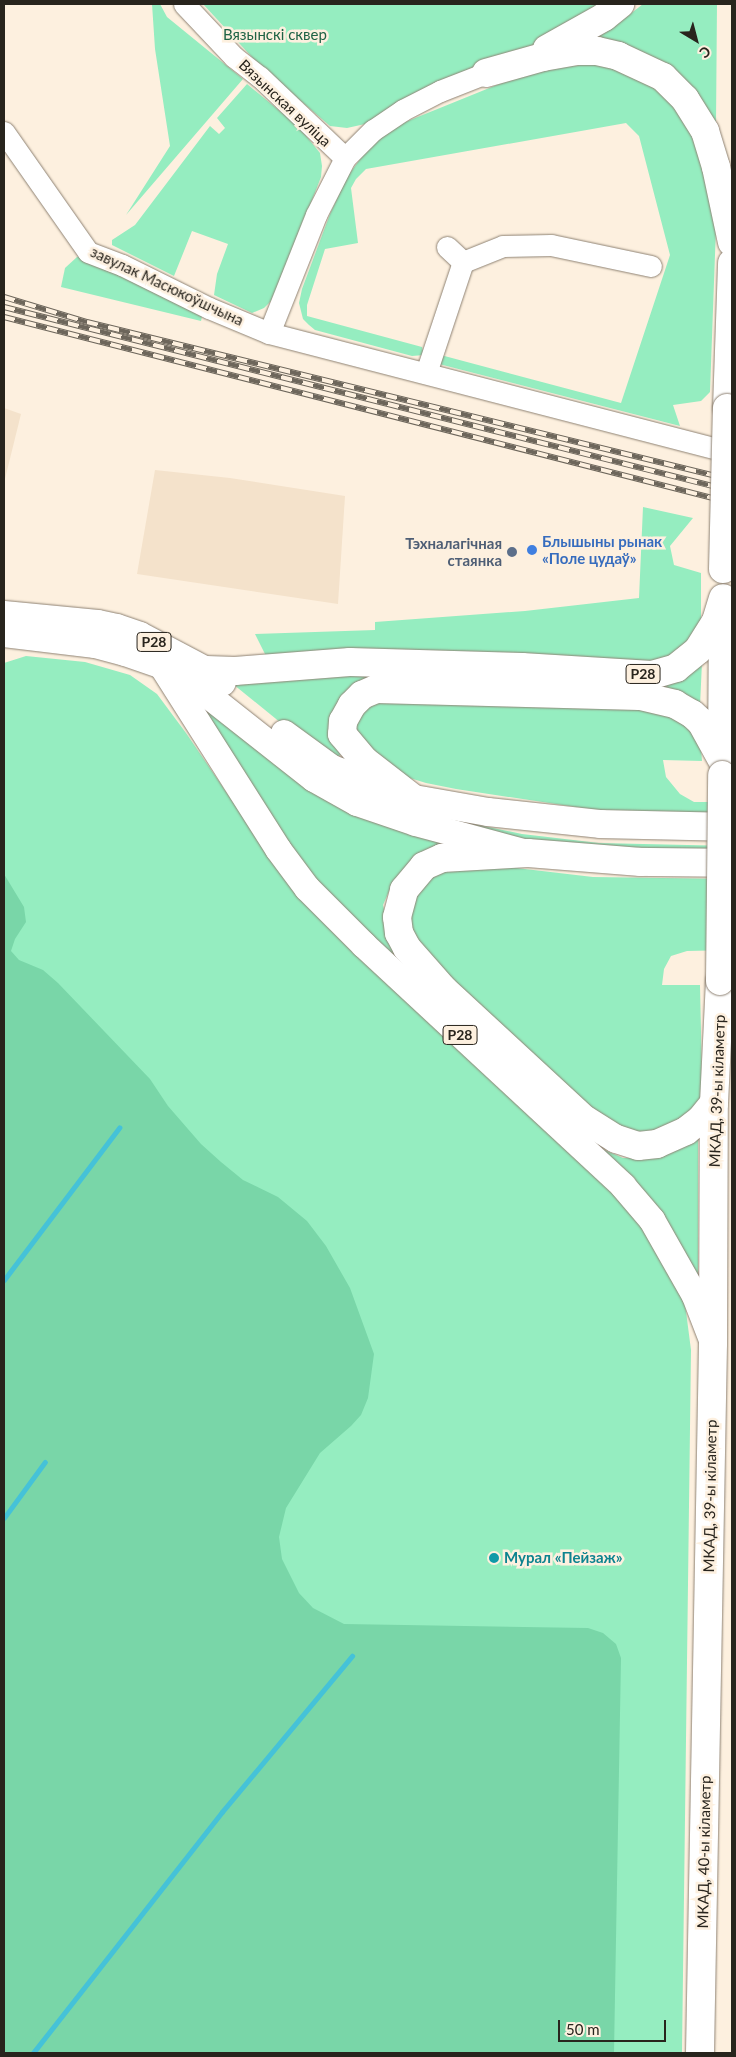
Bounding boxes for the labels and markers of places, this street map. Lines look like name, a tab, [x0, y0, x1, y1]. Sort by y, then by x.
place label: Блышыны рынак «Поле цудаў»	[542, 532, 662, 567]
place label: Тэхналагічная стаянка	[405, 534, 502, 569]
marker: Блышыны рынак «Поле цудаў»	[526, 544, 538, 556]
marker: Тэхналагічная стаянка	[506, 546, 518, 558]
place label: Мурал «Пейзаж»	[504, 1549, 623, 1567]
marker: Мурал «Пейзаж»	[488, 1552, 500, 1564]

